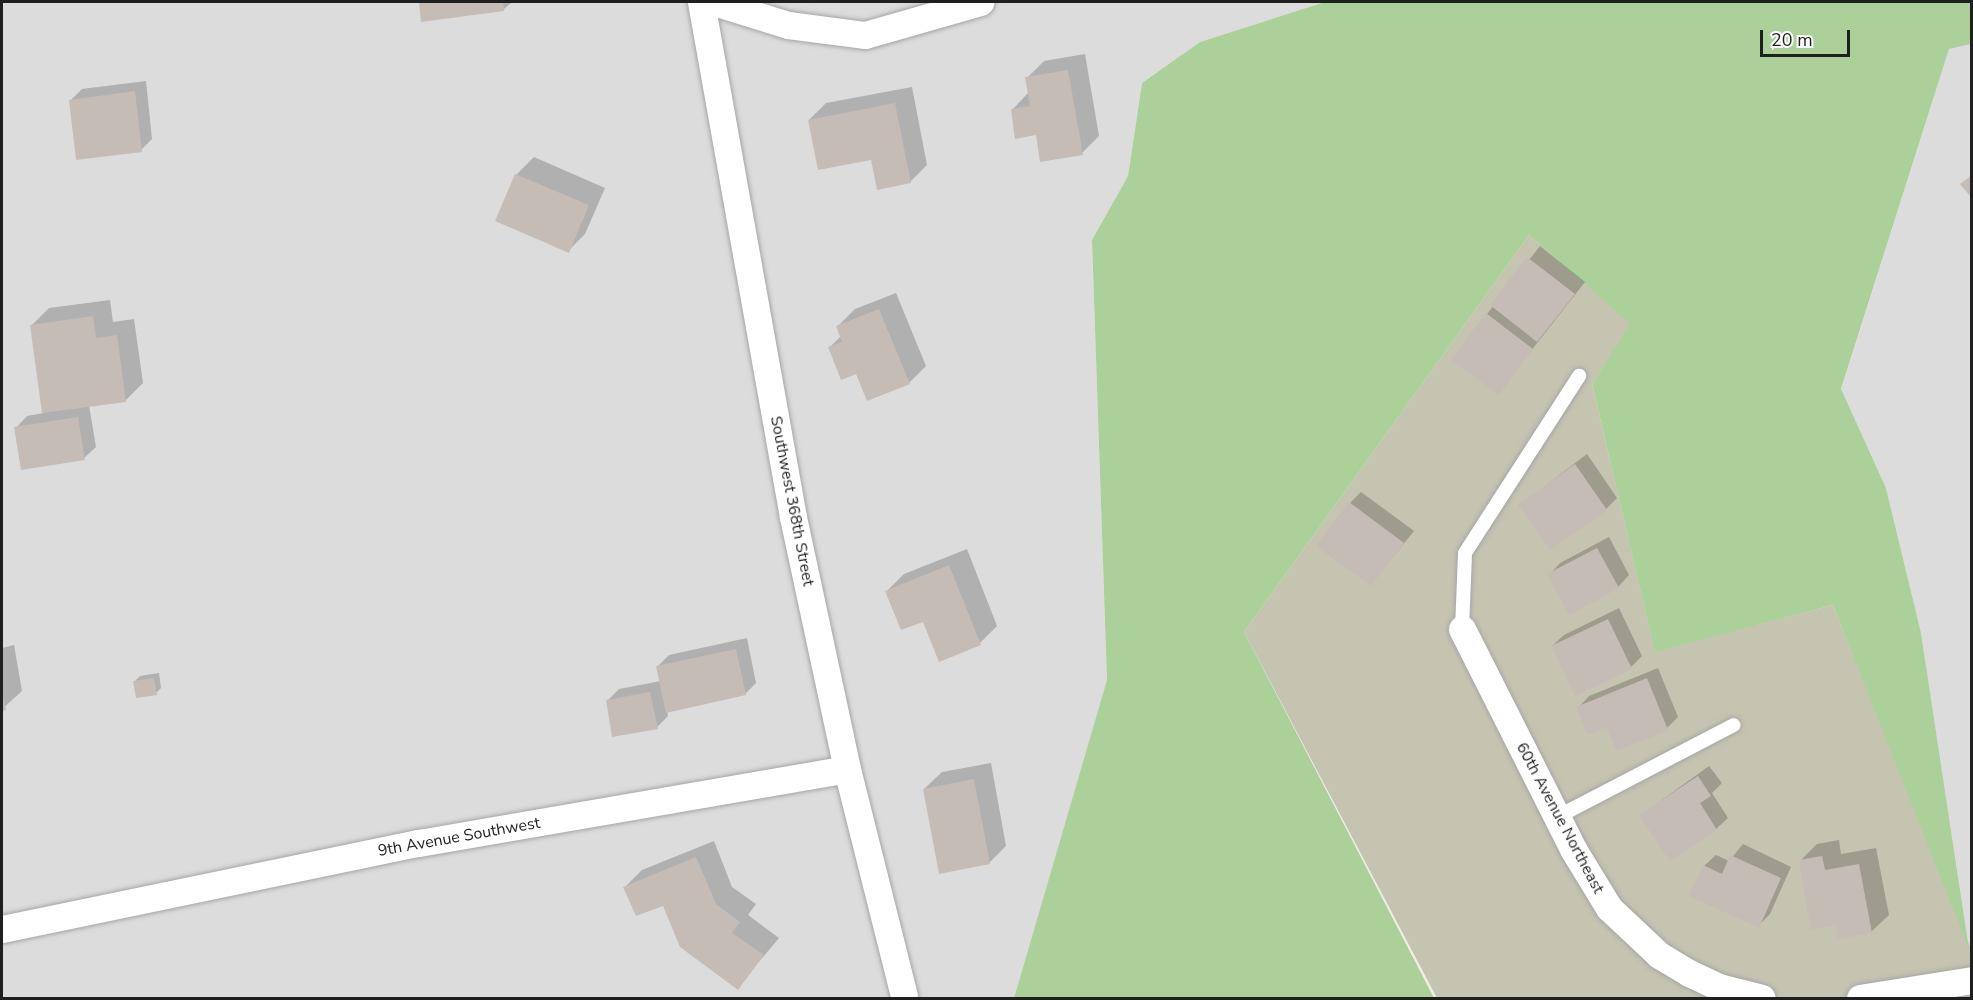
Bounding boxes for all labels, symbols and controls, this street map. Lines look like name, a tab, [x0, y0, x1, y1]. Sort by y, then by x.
scale bar	[1763, 18, 1853, 56]
text: 20 m	[1771, 28, 1813, 52]
street label: Southwest 368th Street	[766, 414, 818, 588]
street label: 60th Avenue Northeast	[1512, 739, 1608, 897]
street label: 9th Avenue Southwest	[376, 813, 542, 861]

